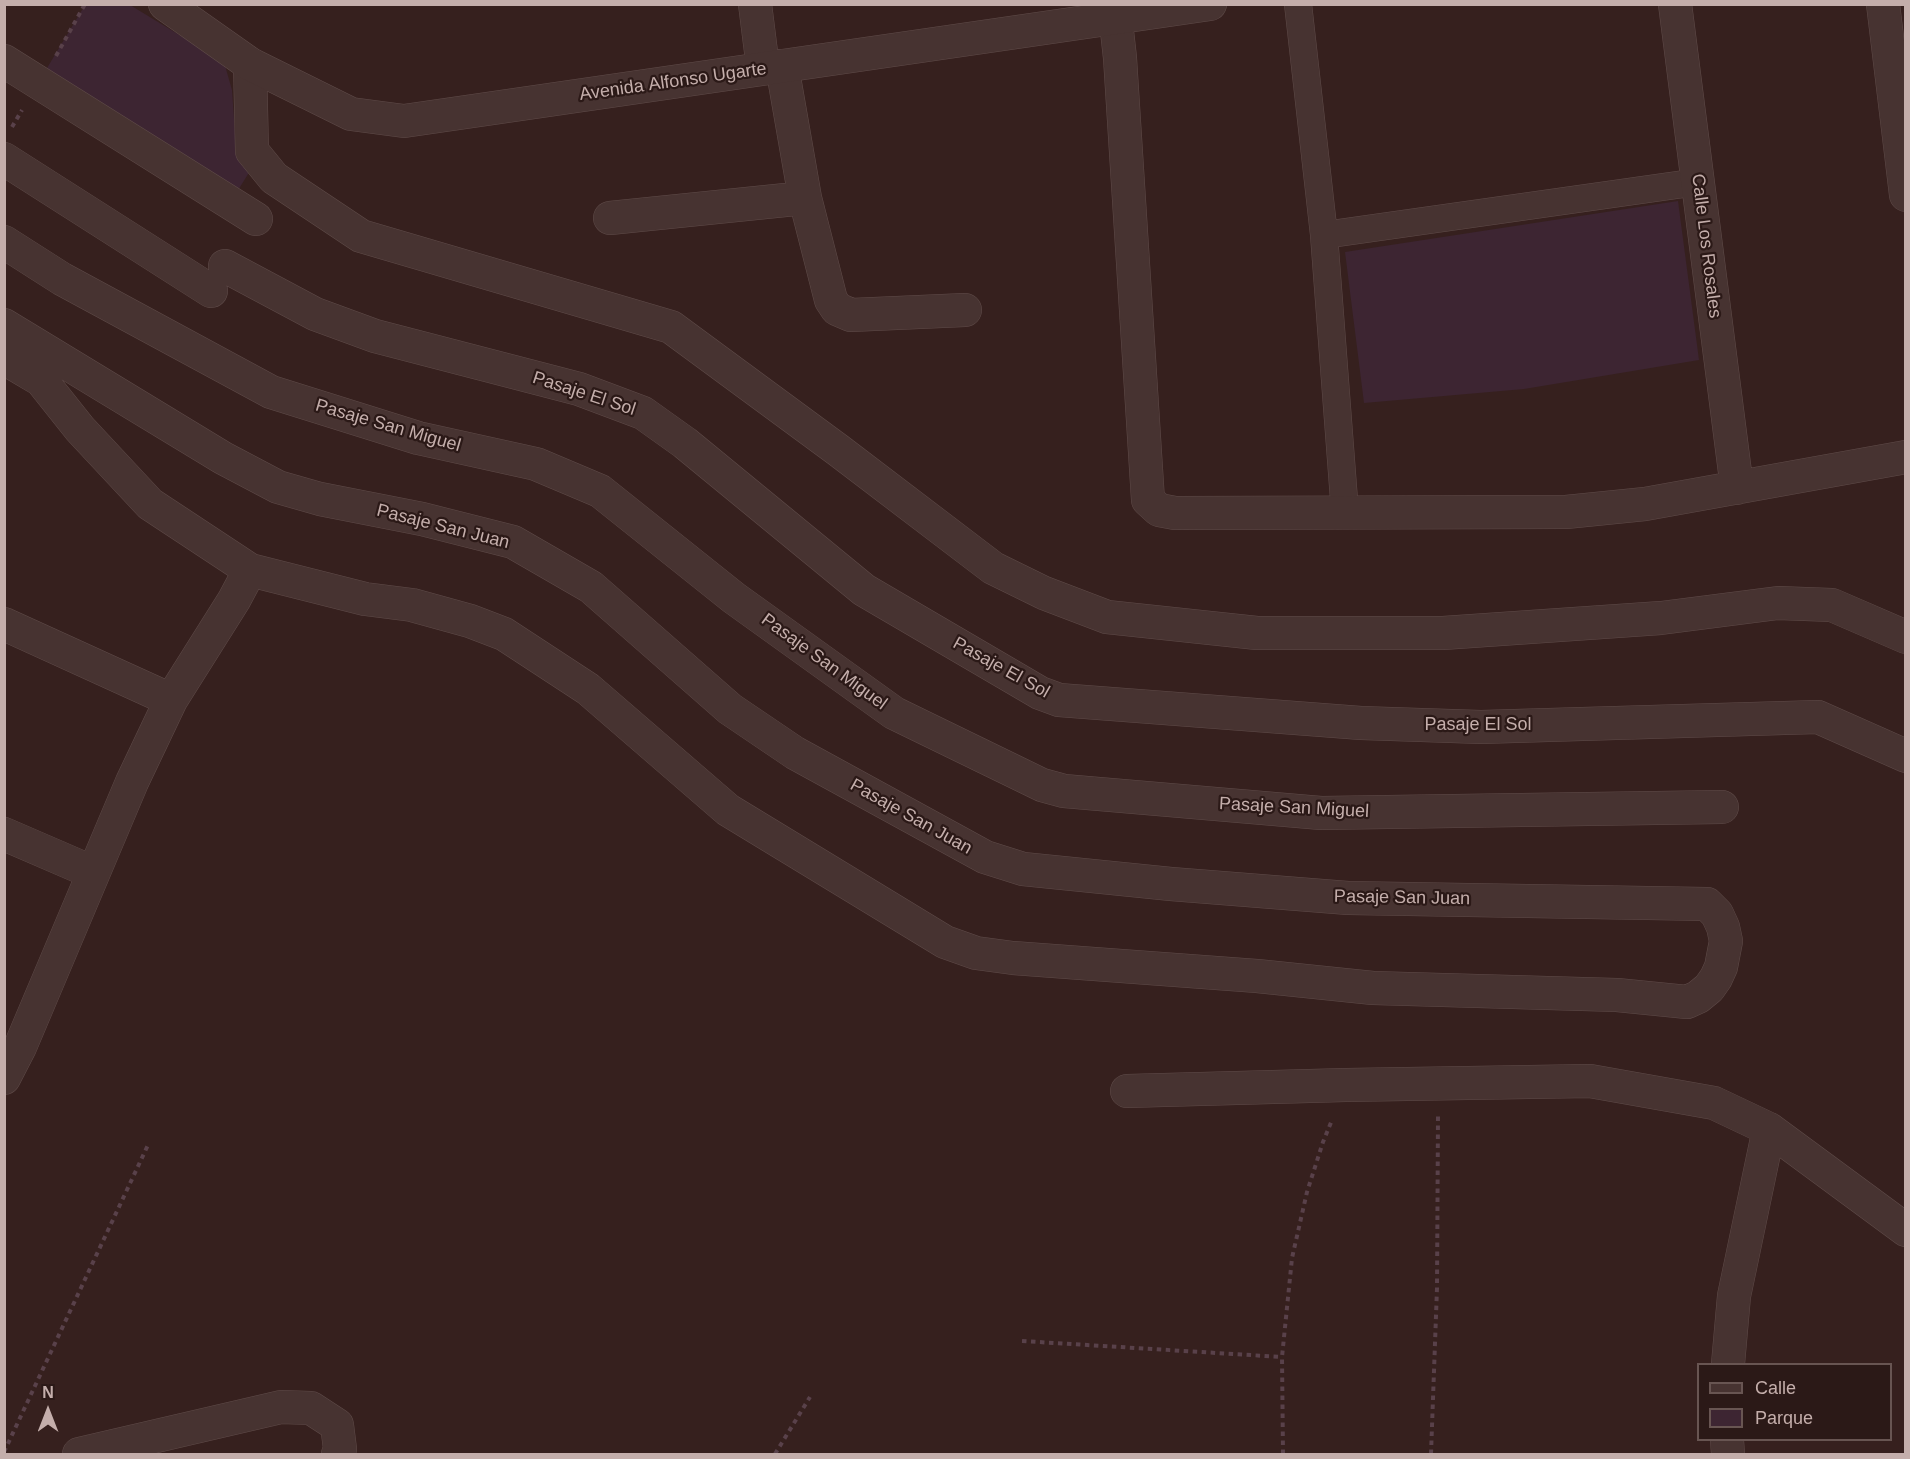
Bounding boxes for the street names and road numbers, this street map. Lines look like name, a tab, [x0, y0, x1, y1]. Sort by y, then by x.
street label: Avenida Alfonso Ugarte	[578, 58, 768, 106]
street label: Calle Los Rosales	[1686, 173, 1726, 319]
street label: Pasaje El Sol	[530, 367, 638, 421]
street label: Pasaje San Miguel	[313, 395, 463, 457]
street label: Pasaje San Juan	[374, 500, 512, 554]
street label: Pasaje San Miguel	[757, 609, 891, 715]
street label: Pasaje El Sol	[949, 633, 1053, 703]
street label: Pasaje El Sol	[1424, 714, 1532, 736]
street label: Pasaje San Juan	[846, 775, 976, 859]
street label: Pasaje San Miguel	[1218, 793, 1370, 823]
street label: Pasaje San Juan	[1334, 886, 1470, 910]

